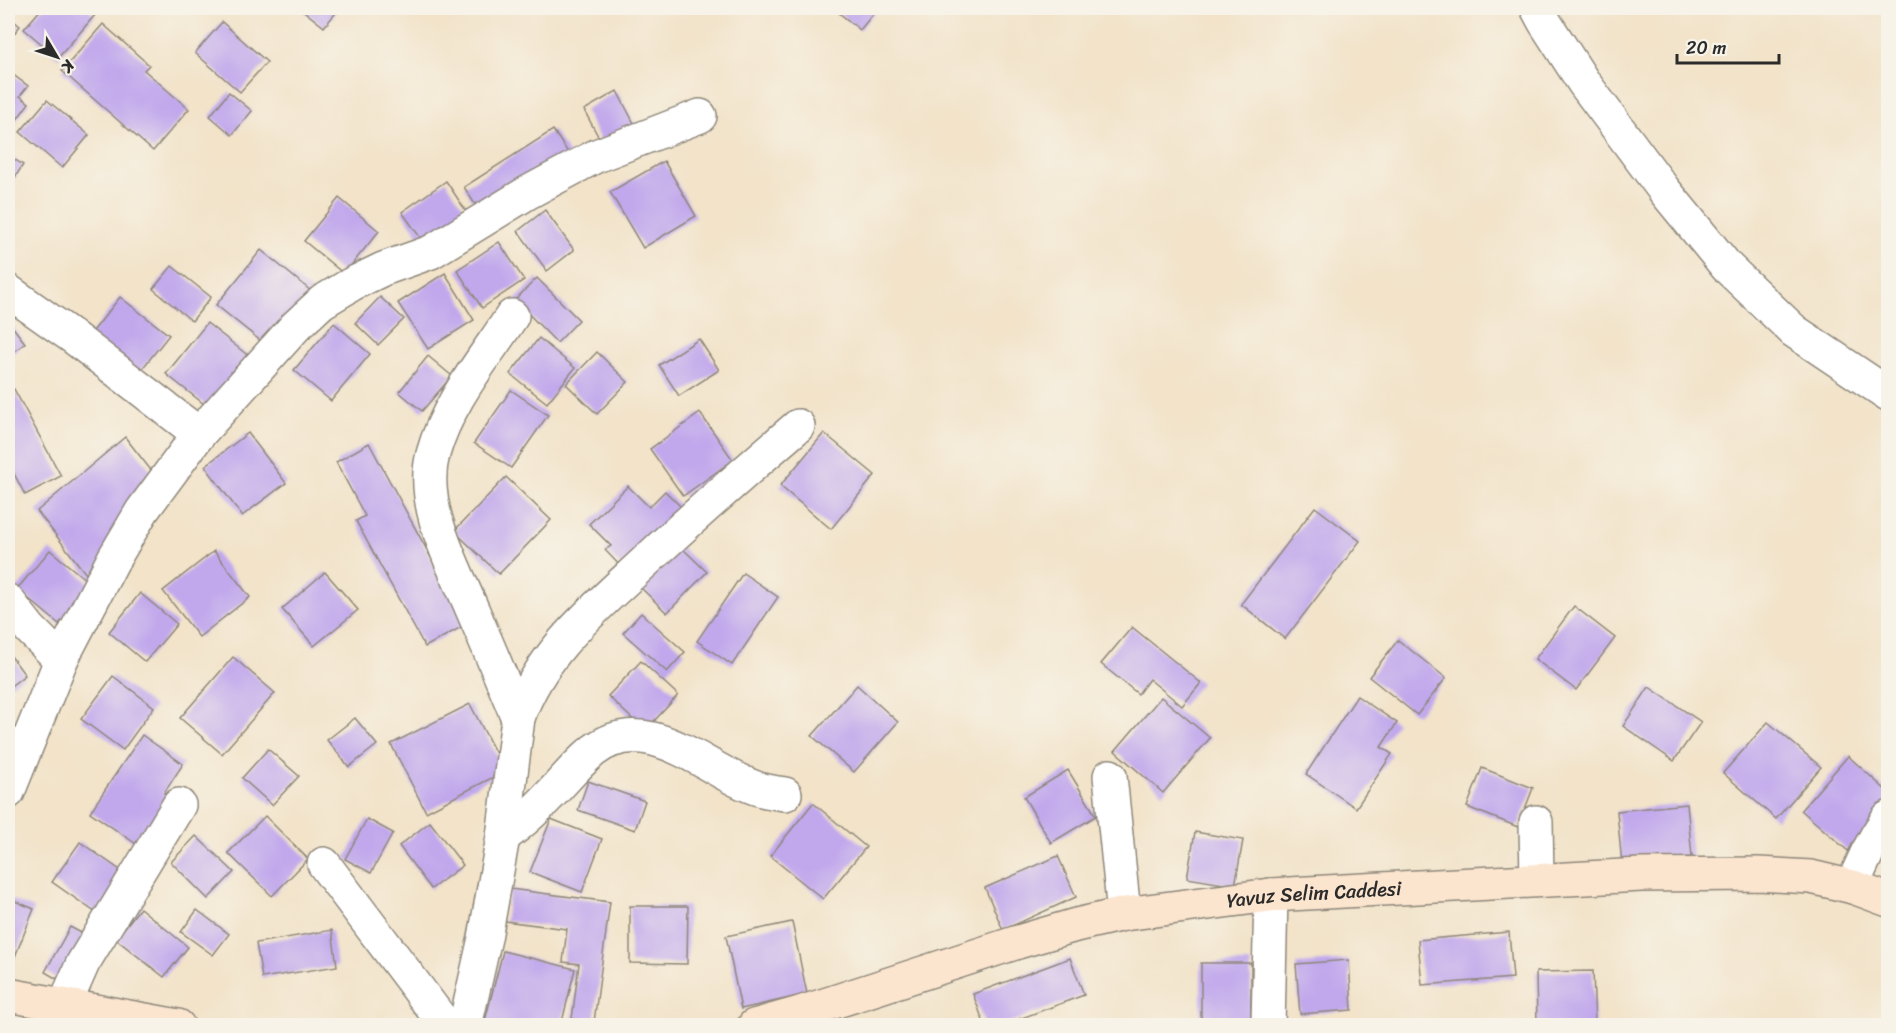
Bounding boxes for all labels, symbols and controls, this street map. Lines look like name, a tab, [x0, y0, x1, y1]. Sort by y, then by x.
north arrow	[27, 27, 87, 87]
scale bar	[1677, 27, 1779, 65]
text: 20 m	[1686, 32, 1726, 64]
text: K	[53, 52, 83, 80]
street label: Yavuz Selim Caddesi	[1225, 870, 1404, 918]

